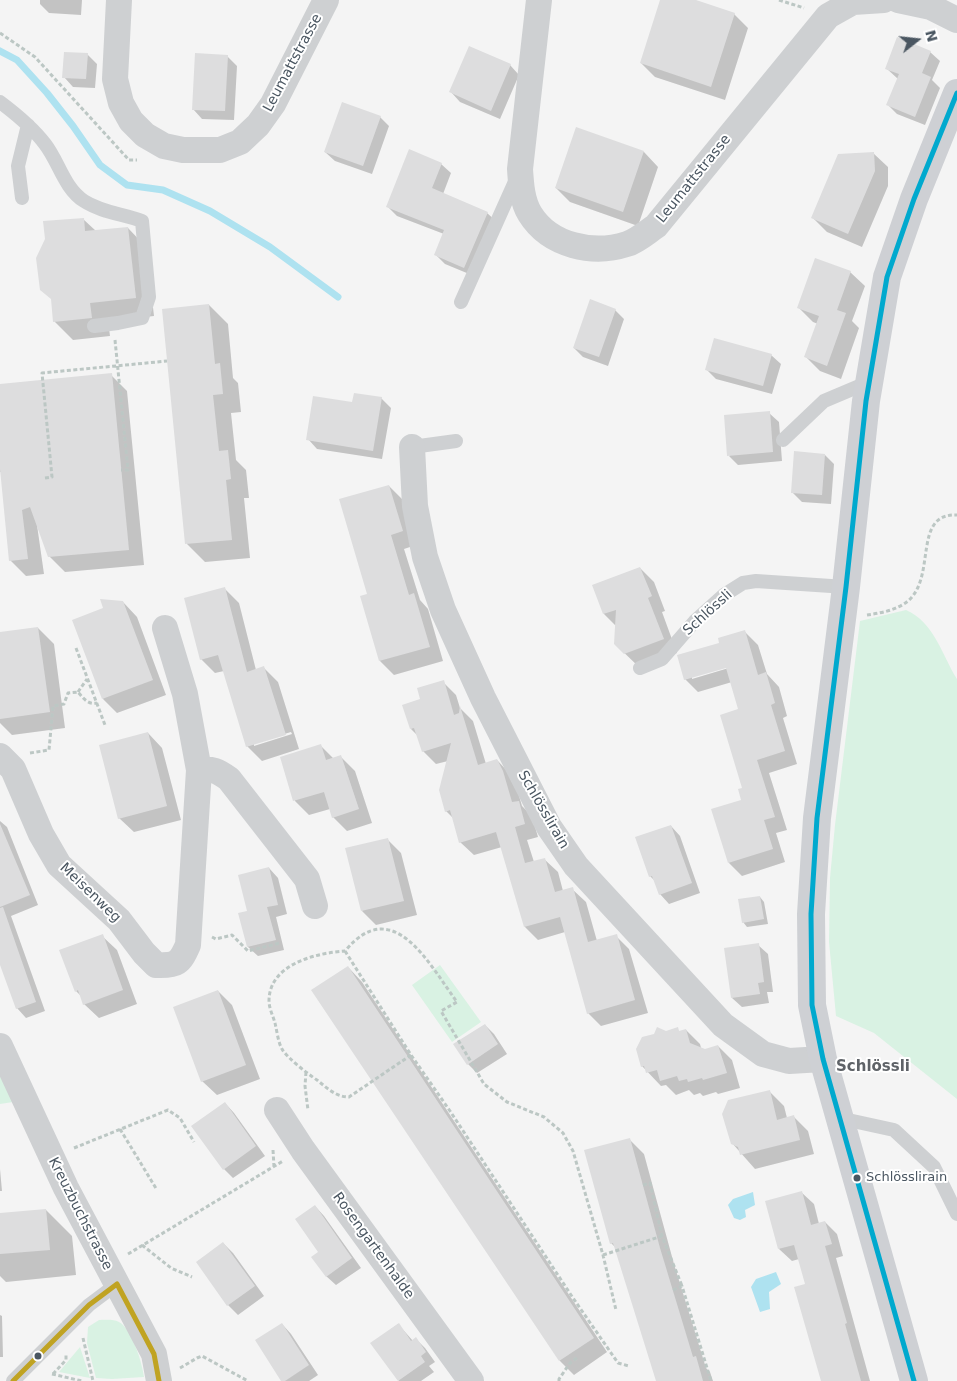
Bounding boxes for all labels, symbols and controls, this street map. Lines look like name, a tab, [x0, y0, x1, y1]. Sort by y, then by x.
street label: Leumattstrasse	[260, 11, 326, 115]
north arrow	[892, 15, 942, 65]
text: N	[922, 28, 941, 44]
street label: Leumattstrasse	[653, 132, 735, 226]
street label: Schlössli	[680, 587, 736, 639]
street label: Schlösslirain	[514, 768, 572, 852]
street label: Meisenweg	[56, 860, 124, 926]
district label: Schlössli	[836, 1058, 910, 1076]
street label: Kreuzbuchstrasse	[44, 1155, 116, 1273]
place label: Schlösslirain	[866, 1170, 947, 1186]
marker: Schlösslirain	[852, 1173, 862, 1183]
street label: Rosengartenhalde	[329, 1189, 417, 1303]
unlabelled marker	[33, 1351, 43, 1361]

